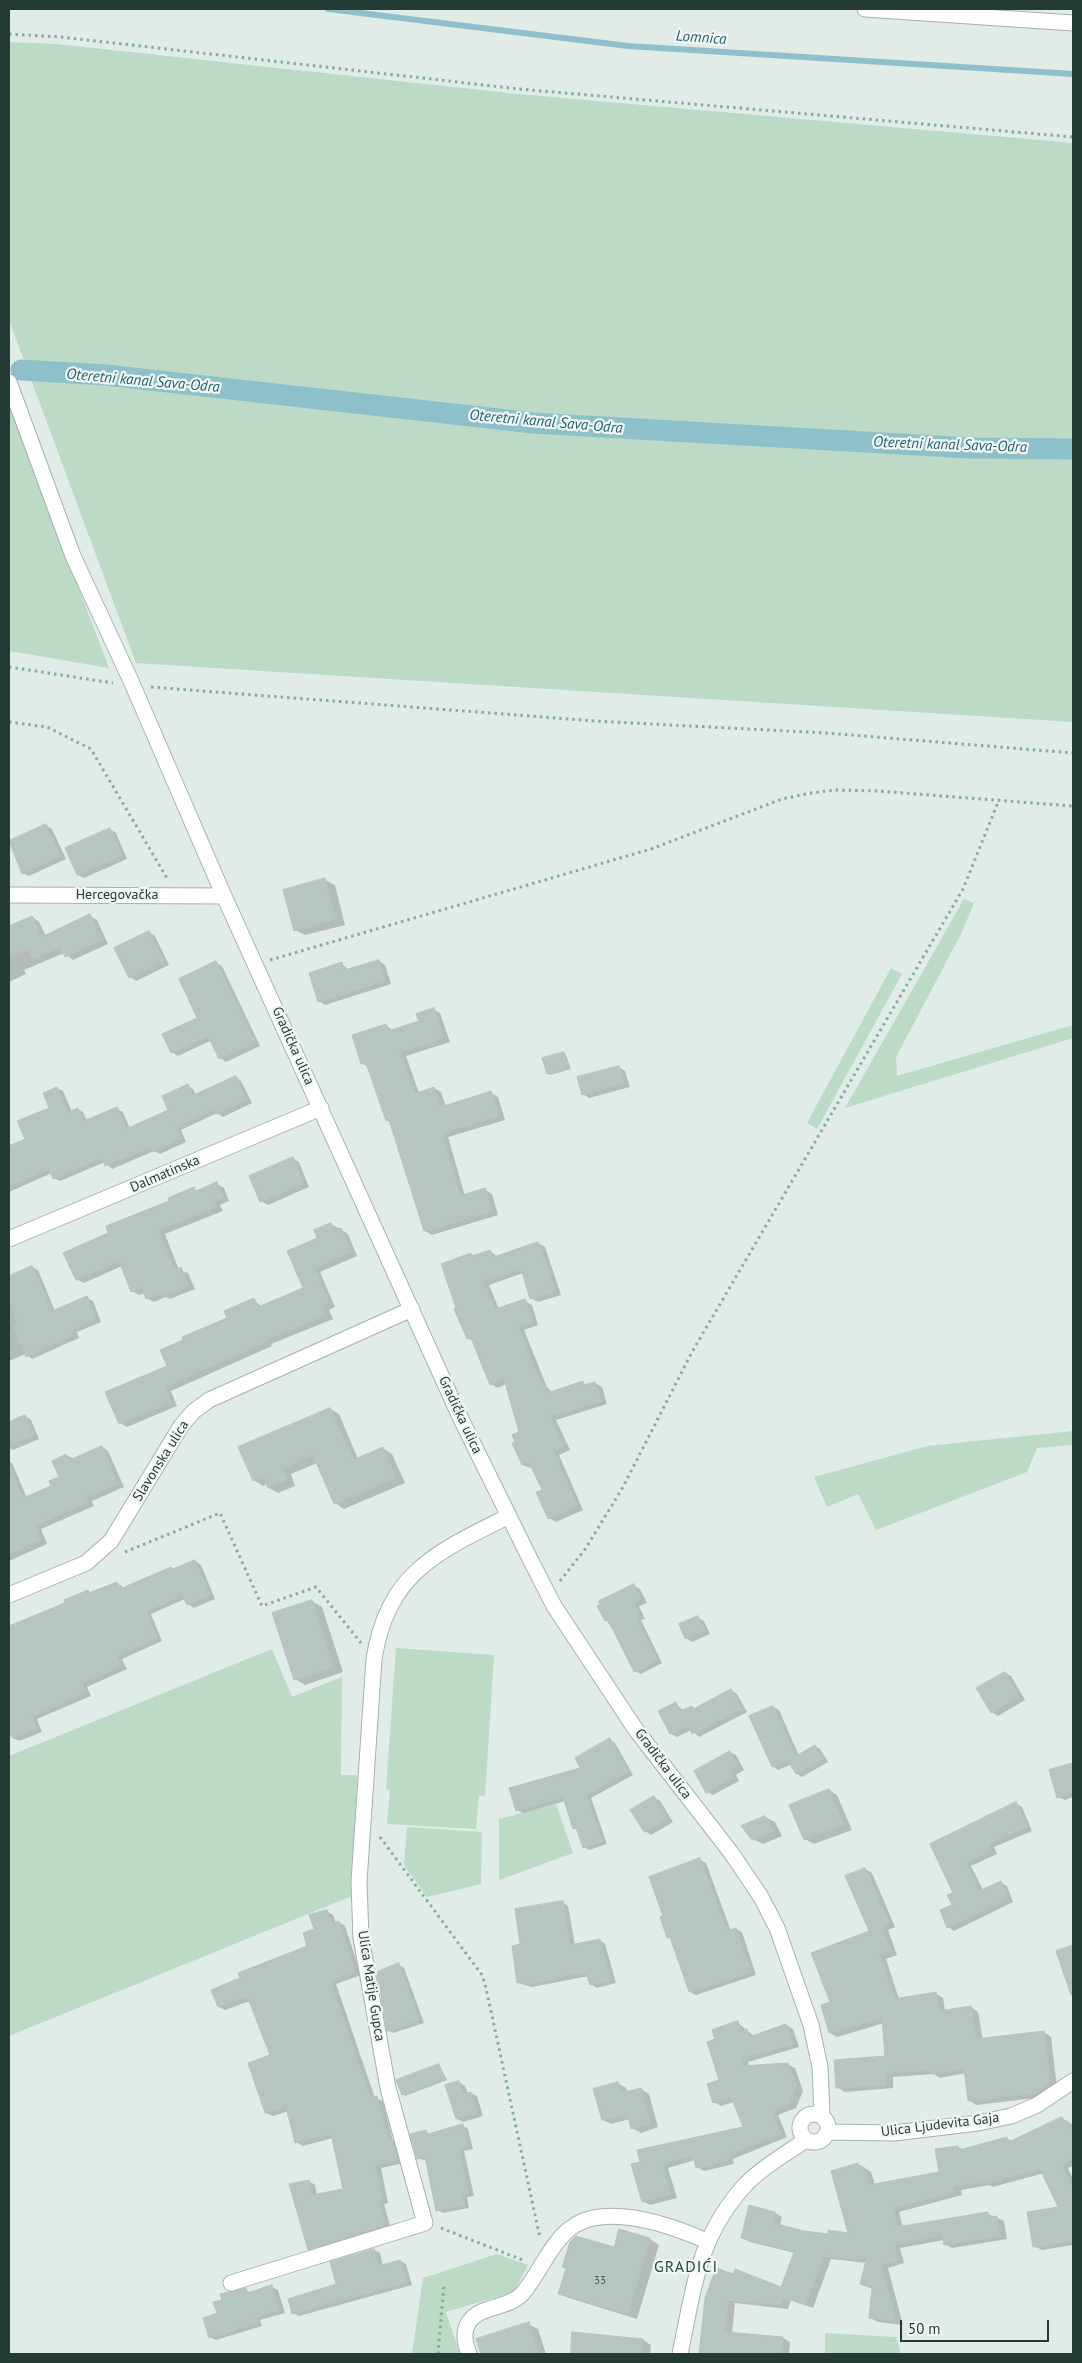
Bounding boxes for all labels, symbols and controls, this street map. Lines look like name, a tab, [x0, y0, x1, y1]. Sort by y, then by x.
water label: Lomnica	[675, 27, 727, 49]
water label: Oteretni kanal Sava-Odra	[66, 365, 220, 397]
water label: Oteretni kanal Sava-Odra	[469, 406, 623, 438]
water label: Oteretni kanal Sava-Odra	[873, 433, 1027, 457]
street label: Hercegovačka	[76, 887, 158, 903]
street label: Gradička ulica	[268, 1004, 318, 1088]
street label: Dalmatinska	[128, 1152, 202, 1196]
street label: Gradička ulica	[435, 1373, 485, 1457]
street label: Slavonska ulica	[129, 1417, 193, 1505]
street label: Gradička ulica	[631, 1725, 695, 1803]
street label: Ulica Matije Gupca	[354, 1929, 388, 2043]
street label: Ulica Ljudevita Gaja	[880, 2109, 1000, 2141]
district label: GRADIĆI	[653, 2257, 719, 2277]
house number: 33	[594, 2274, 606, 2288]
scale bar	[902, 2310, 1051, 2342]
text: 50 m	[908, 2319, 941, 2338]

